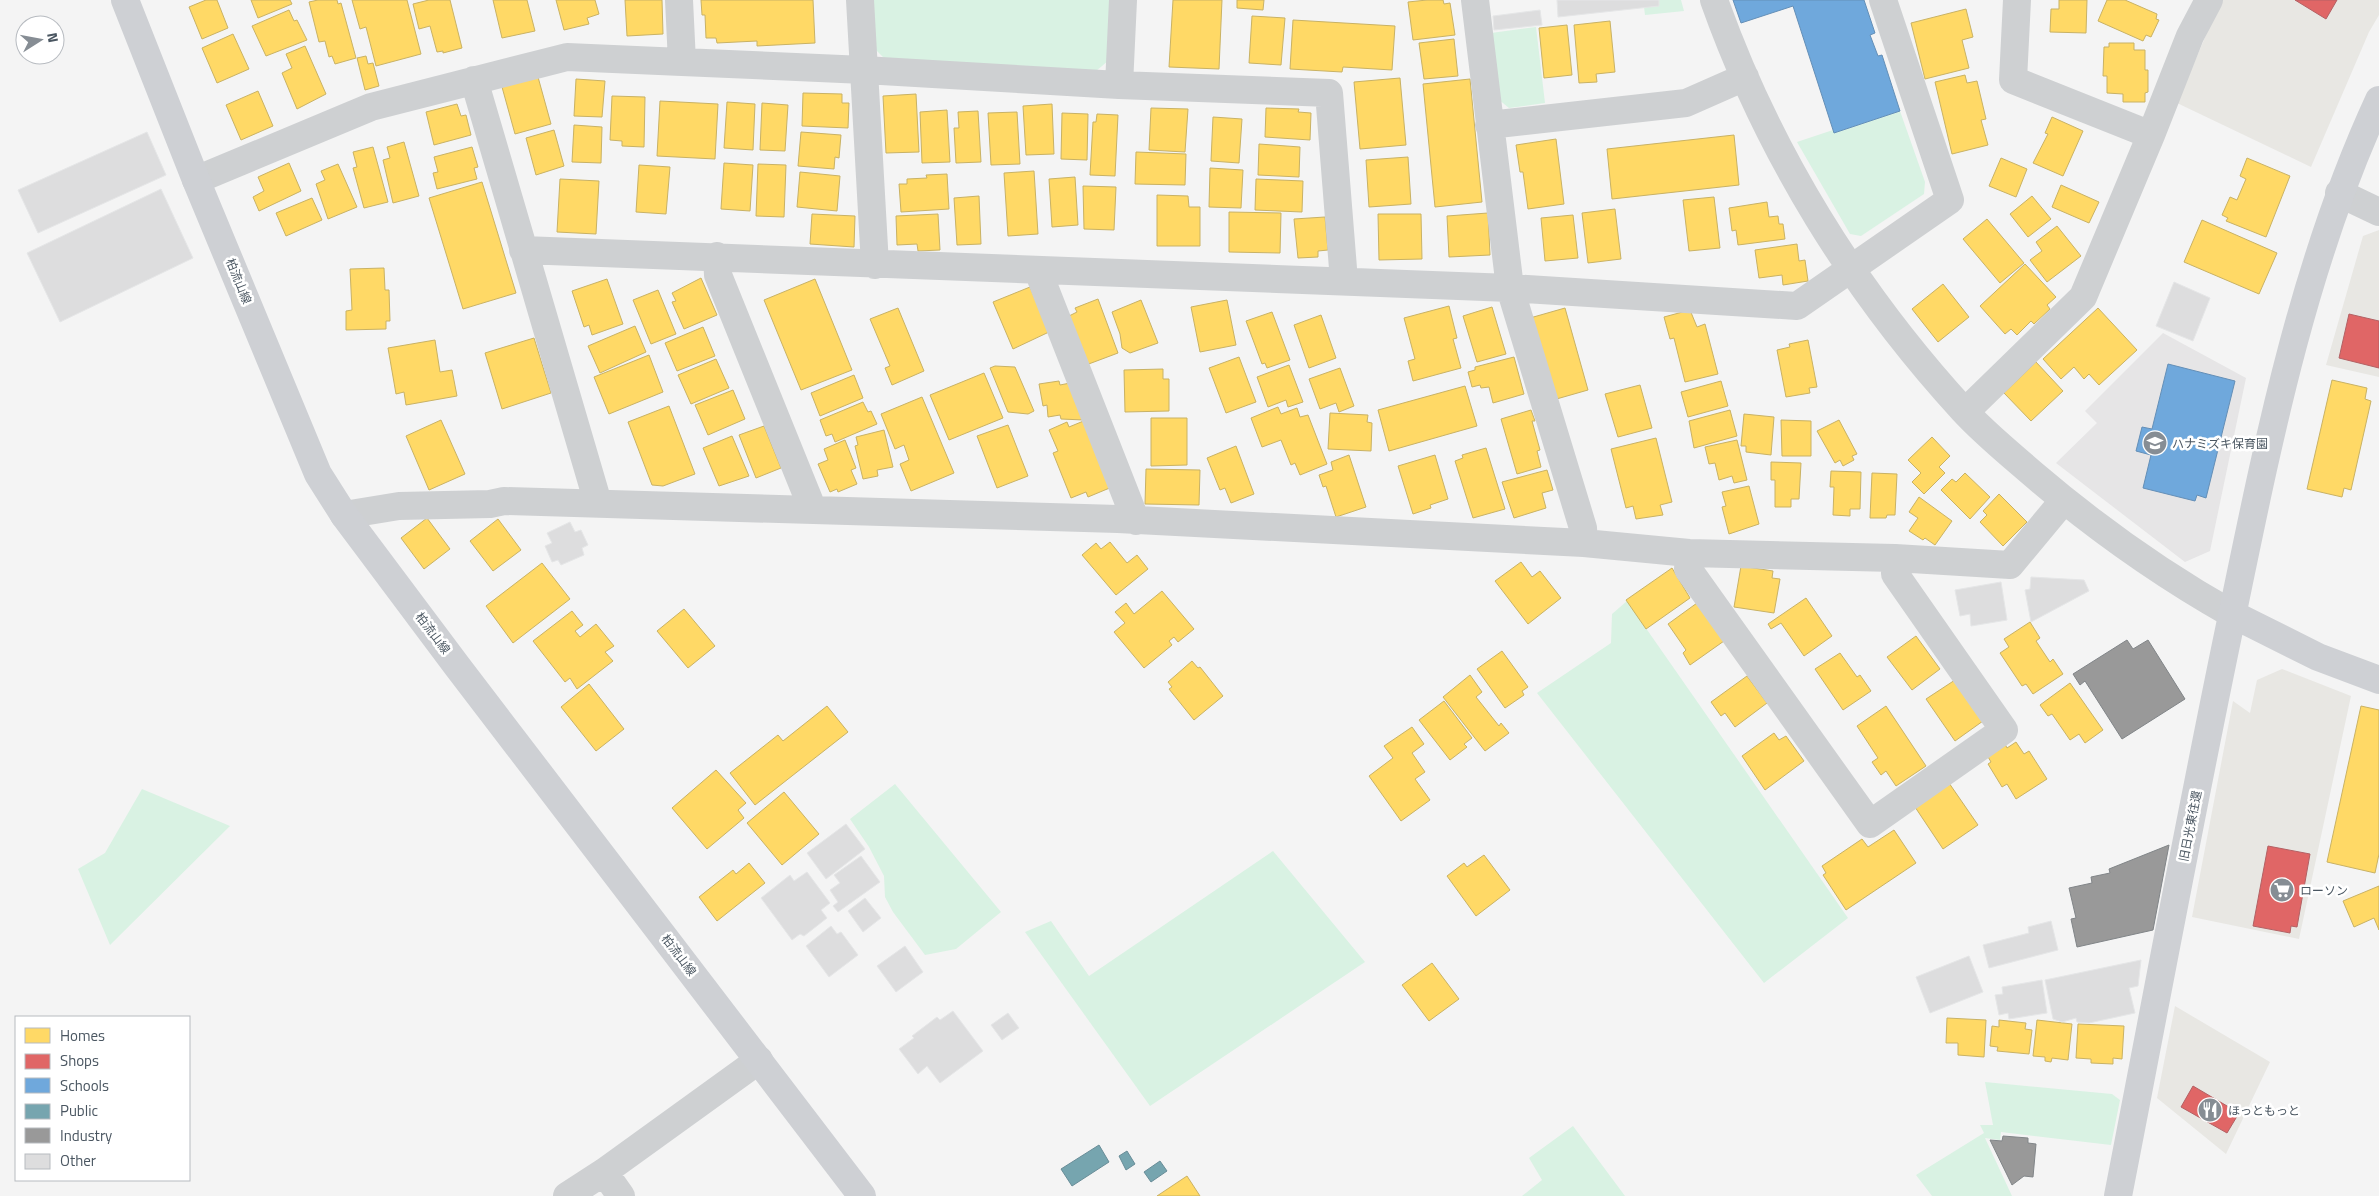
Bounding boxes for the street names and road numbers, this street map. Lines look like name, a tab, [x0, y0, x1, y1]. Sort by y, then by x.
street label: 柏流山線	[221, 255, 257, 307]
street label: 柏流山線	[411, 608, 455, 658]
street label: 旧日光東往還	[2174, 789, 2206, 863]
street label: 柏流山線	[657, 930, 701, 980]

